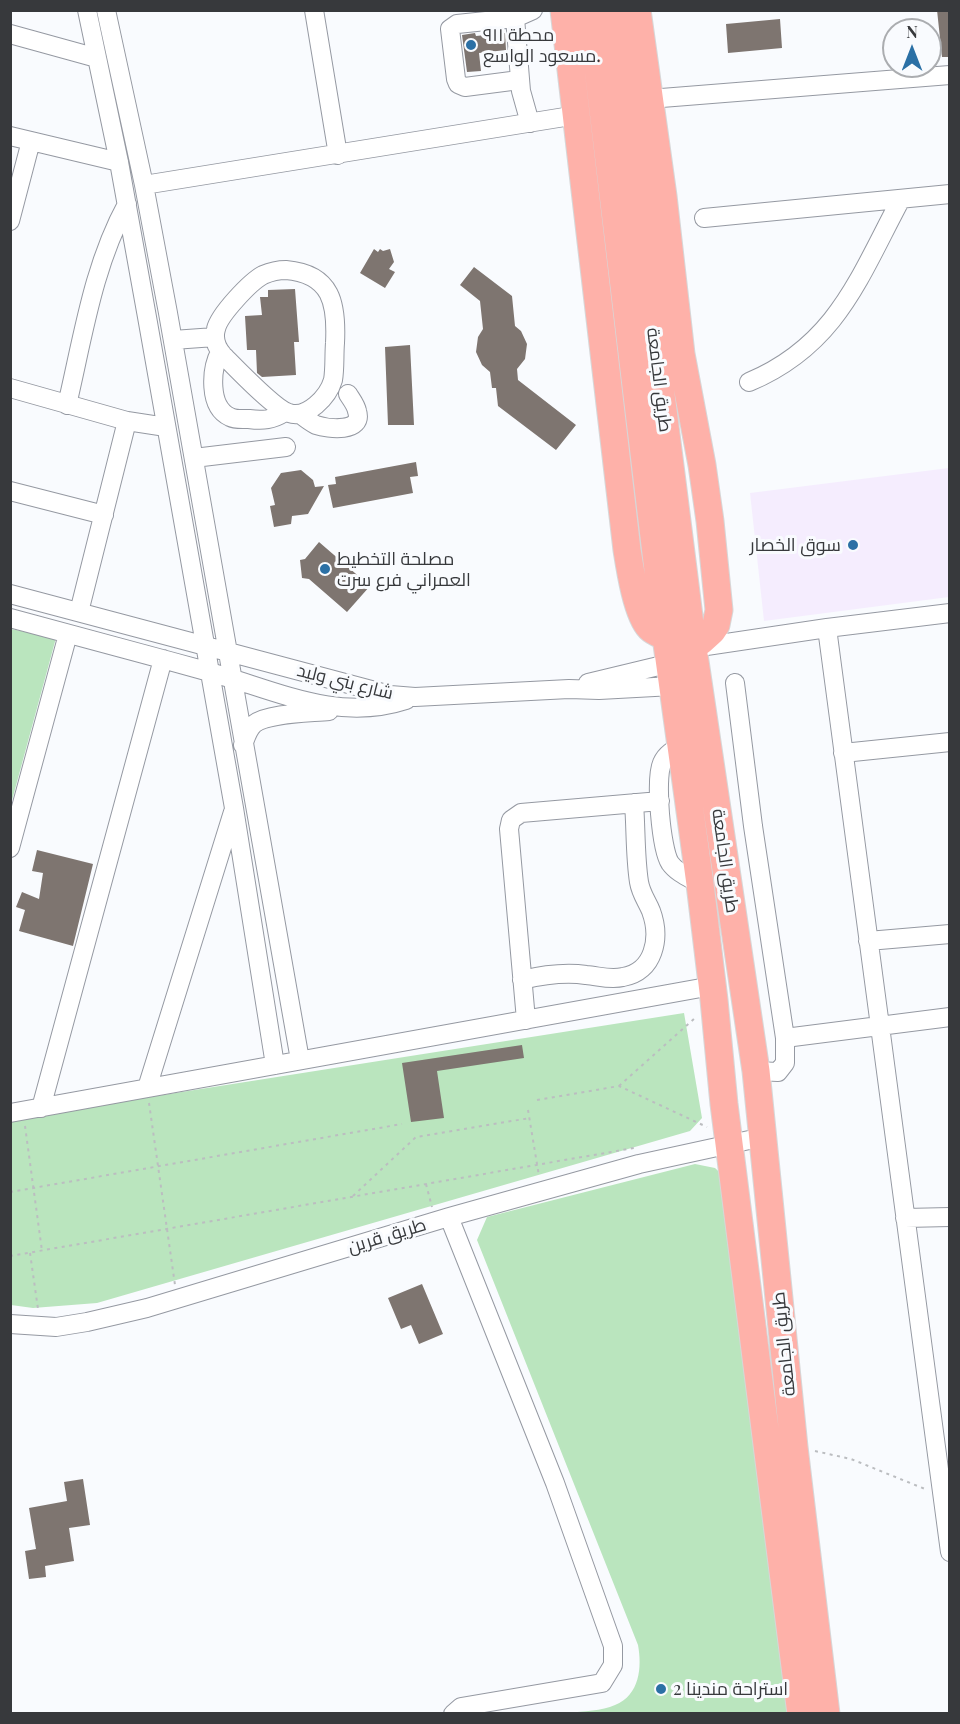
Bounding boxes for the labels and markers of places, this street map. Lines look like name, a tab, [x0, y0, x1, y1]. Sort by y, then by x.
place label: محطة ٩١١ مسعود الواسع.	[483, 24, 601, 66]
marker: محطة ٩١١ مسعود الواسع.	[464, 38, 478, 52]
place label: سوق الخصار	[750, 534, 841, 556]
marker: سوق الخصار	[846, 538, 860, 552]
place label: مصلحة التخطيط العمراني فرع سرت	[337, 548, 471, 590]
marker: مصلحة التخطيط العمراني فرع سرت	[318, 562, 332, 576]
place label: استراحة مندينا 2	[673, 1678, 788, 1700]
marker: استراحة مندينا 2	[654, 1682, 668, 1696]

